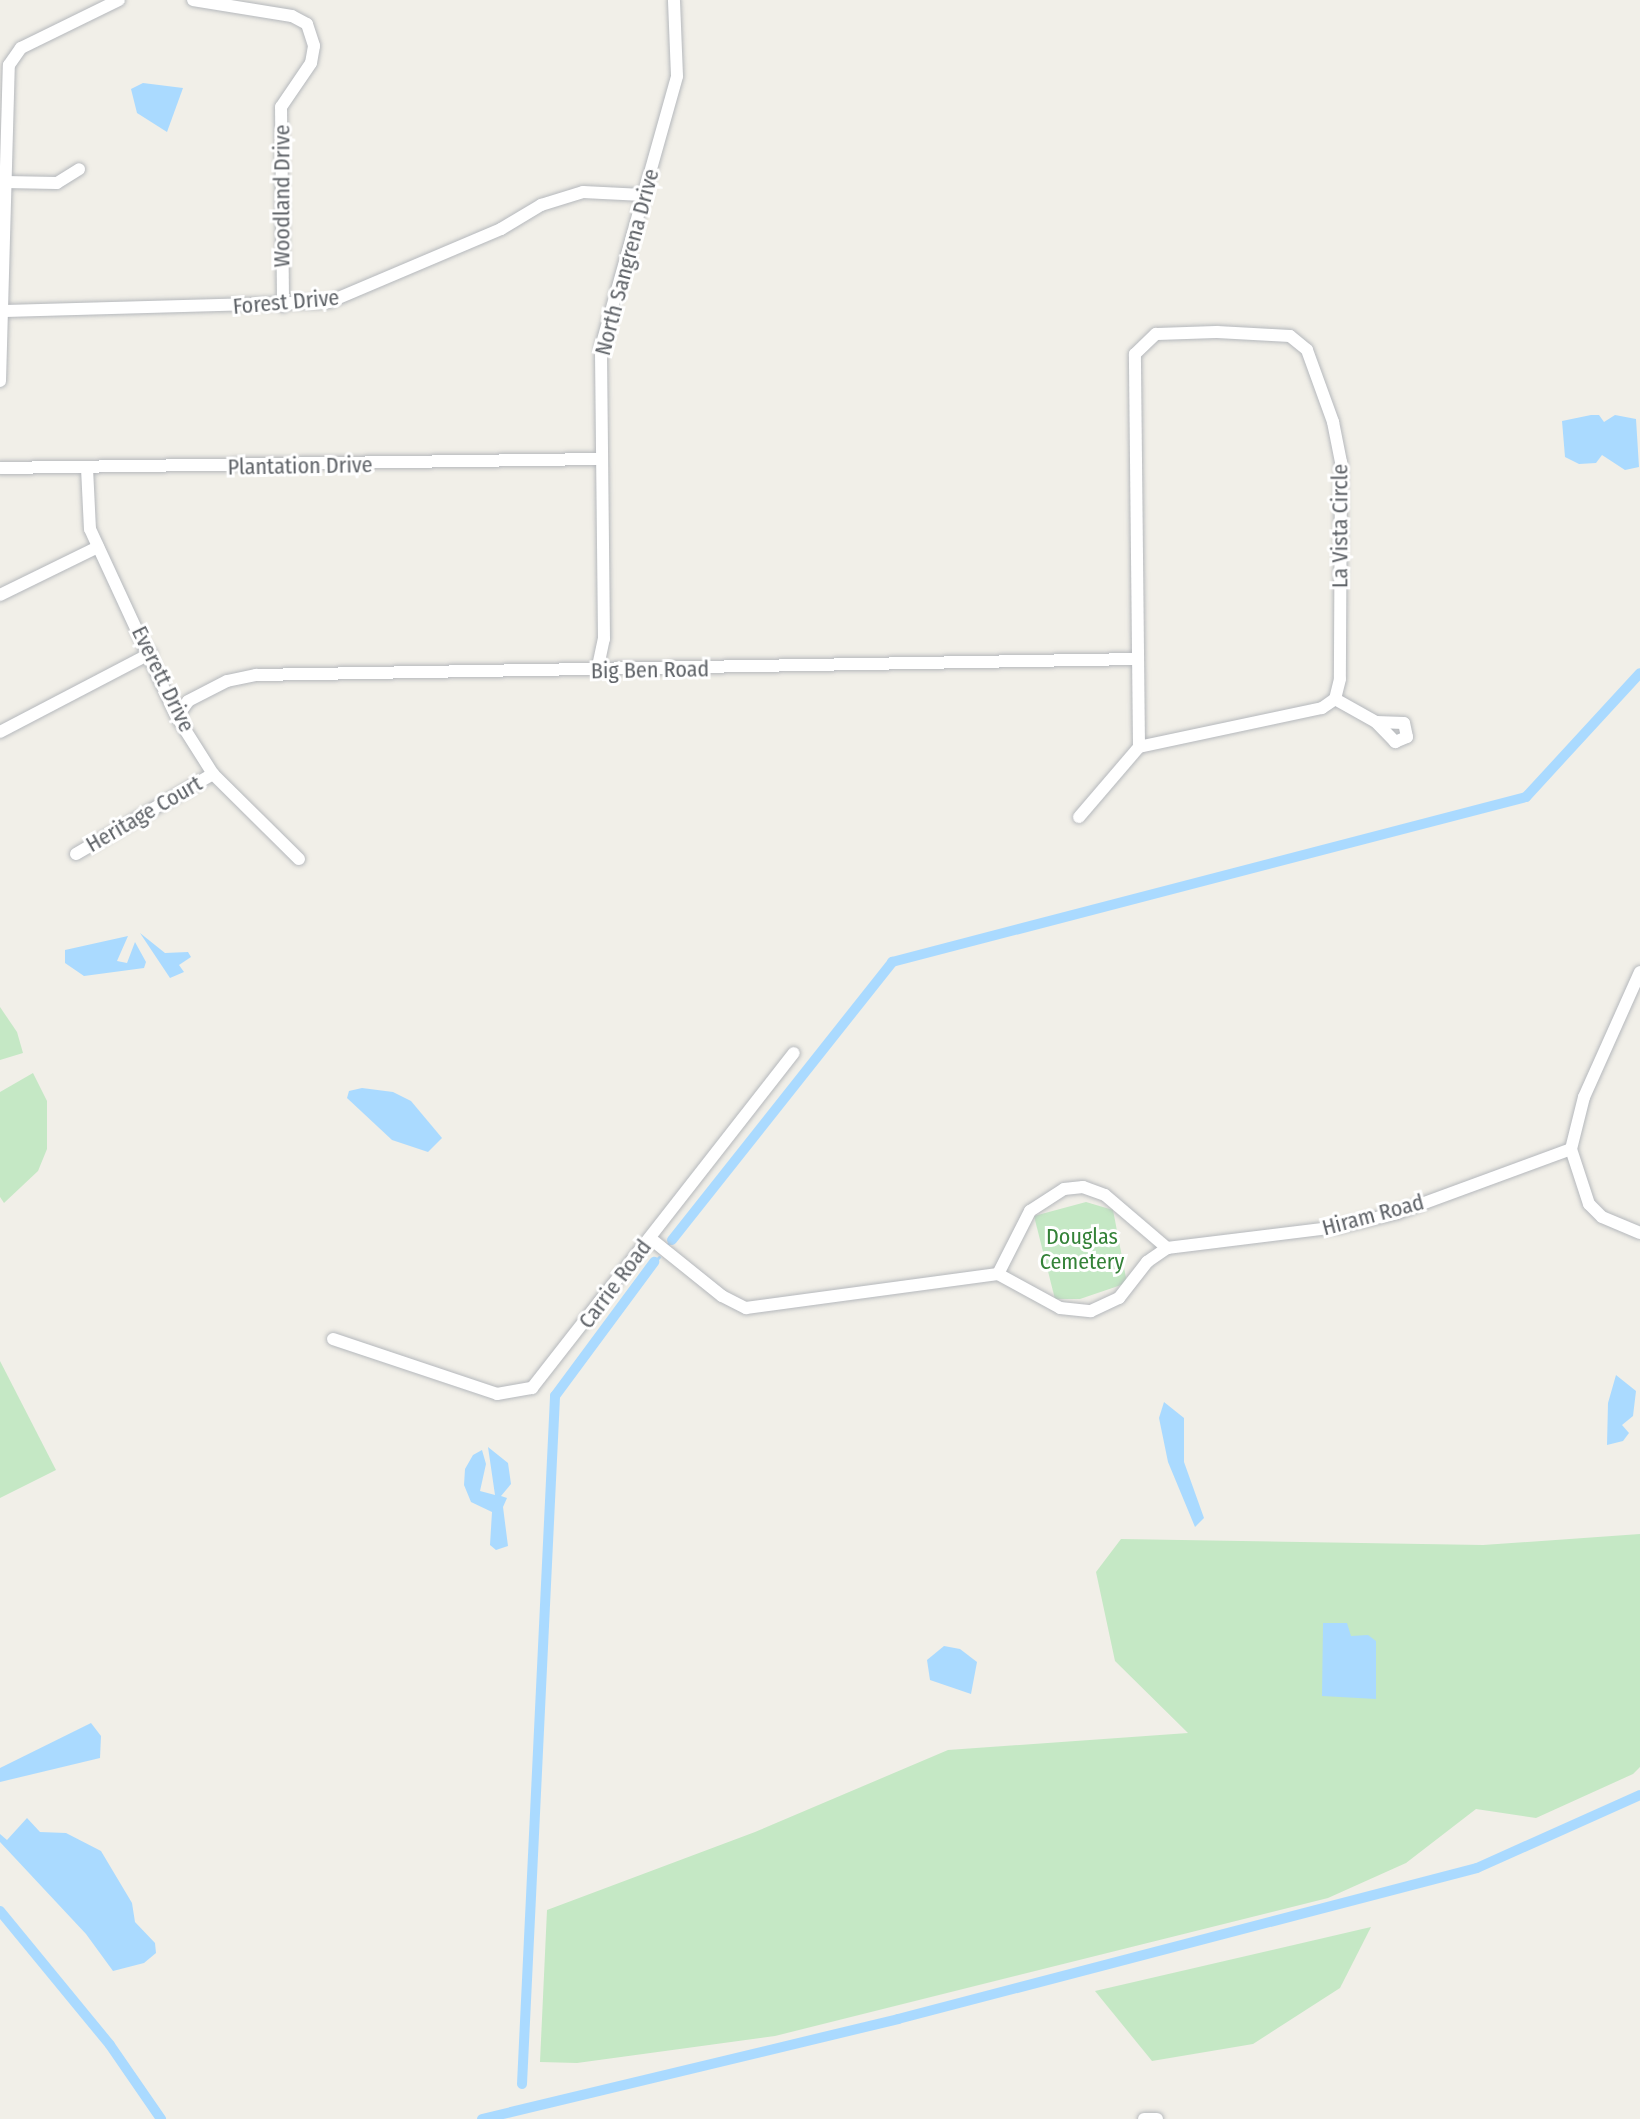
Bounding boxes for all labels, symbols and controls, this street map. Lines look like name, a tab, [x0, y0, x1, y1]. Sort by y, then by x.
street label: Woodland Drive	[269, 125, 295, 267]
street label: North Sangrena Drive	[589, 166, 665, 358]
street label: Forest Drive	[232, 284, 340, 320]
street label: Plantation Drive	[227, 452, 373, 480]
street label: La Vista Circle	[1327, 464, 1353, 588]
street label: Everett Drive	[126, 622, 200, 736]
street label: Big Ben Road	[591, 656, 709, 684]
street label: Heritage Court	[81, 770, 207, 858]
street label: Hiram Road	[1319, 1189, 1427, 1241]
park label: Douglas Cemetery	[1040, 1223, 1124, 1274]
street label: Carrie Road	[573, 1234, 657, 1334]

